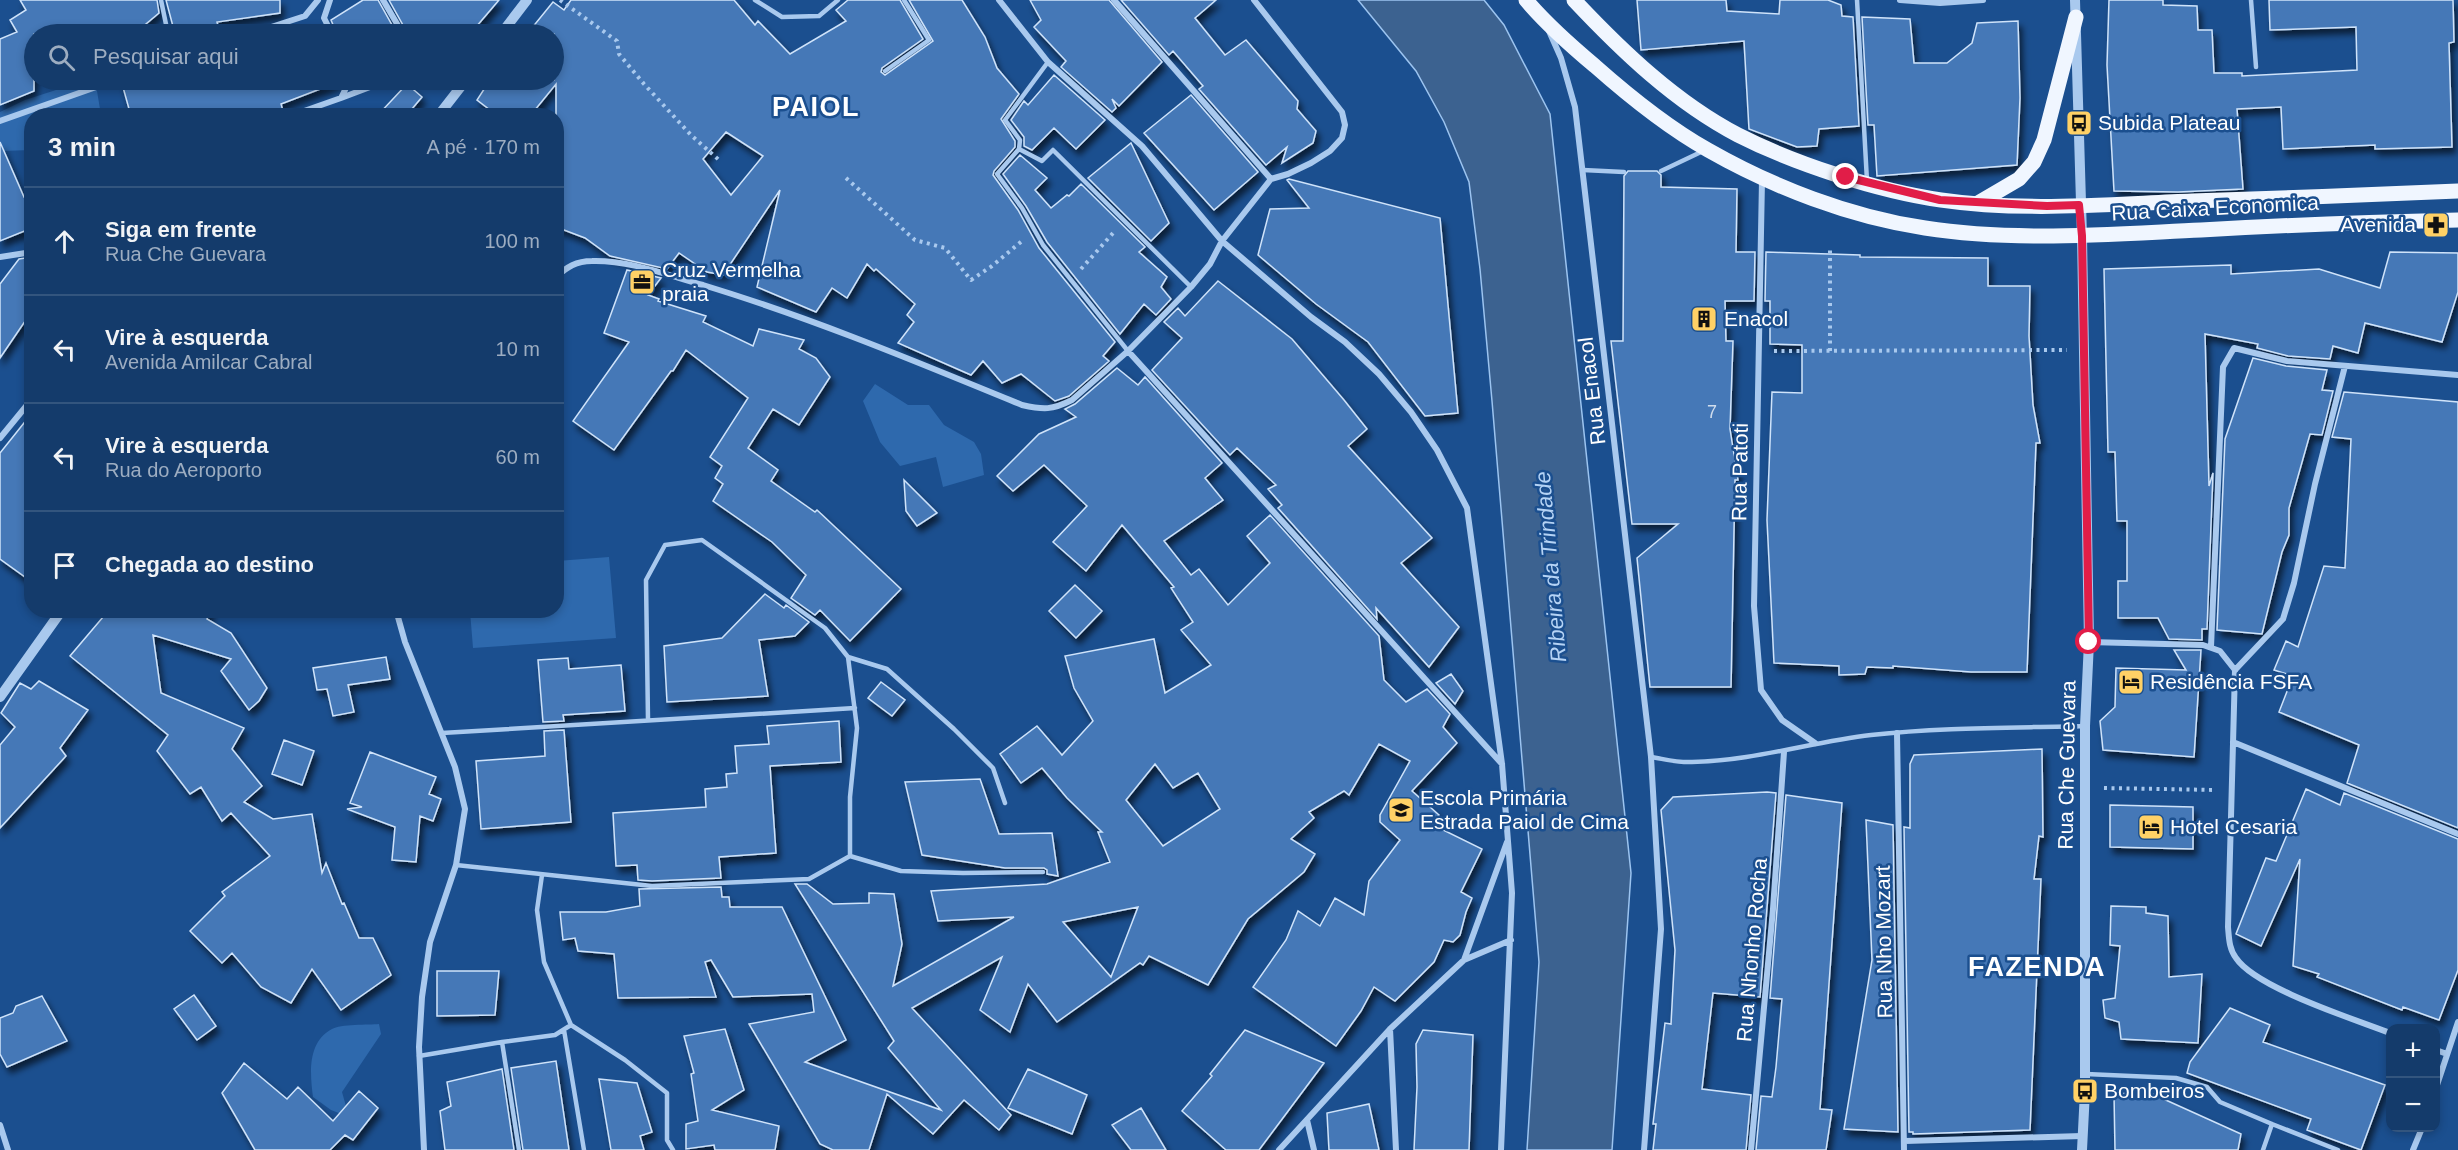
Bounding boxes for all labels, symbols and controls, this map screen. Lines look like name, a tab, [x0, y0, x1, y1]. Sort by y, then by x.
search box	[24, 24, 564, 90]
icon: search	[45, 41, 78, 74]
text: Pesquisar aqui	[93, 44, 239, 69]
district label: PAIOL	[772, 92, 860, 122]
bus stop icon: Subida Plateau	[2064, 108, 2094, 138]
place label: Subida Plateau	[2098, 111, 2240, 134]
text: 3 min	[48, 132, 116, 162]
text: A pé · 170 m	[427, 136, 540, 158]
route end	[1832, 163, 1858, 189]
street label: Rua Caixa Economica	[2111, 191, 2320, 224]
pharmacy icon: Avenida	[2421, 210, 2451, 240]
place label: Avenida	[2340, 213, 2416, 236]
text: Siga em frente	[105, 217, 257, 242]
icon: ahead	[48, 225, 81, 258]
text: 100 m	[484, 230, 540, 252]
text: Rua Che Guevara	[105, 243, 266, 265]
place label: Cruz Vermelha praia	[662, 258, 801, 305]
office icon: Cruz Vermelha praia	[627, 267, 657, 297]
building icon: Enacol	[1689, 304, 1719, 334]
place label: Enacol	[1724, 307, 1788, 330]
text: Vire à esquerda	[105, 325, 268, 350]
icon: left	[48, 333, 81, 366]
street label: Rua Enacol	[1573, 336, 1610, 446]
text: 10 m	[496, 338, 540, 360]
text: Avenida Amilcar Cabral	[105, 351, 313, 373]
house number: 7	[1707, 402, 1717, 422]
street label: Rua Patoti	[1727, 423, 1752, 521]
text: Vire à esquerda	[105, 433, 268, 458]
icon: left	[48, 441, 81, 474]
text: 60 m	[496, 446, 540, 468]
text: Rua do Aeroporto	[105, 459, 262, 481]
water label: Ribeira da Trindade	[1530, 470, 1571, 663]
icon: arrive	[48, 549, 81, 582]
text: Chegada ao destino	[105, 552, 314, 577]
route start	[2075, 628, 2101, 654]
hotel icon: Residência FSFA	[2116, 667, 2146, 697]
place label: Residência FSFA	[2150, 670, 2312, 693]
street label: Rua Che Guevara	[2054, 680, 2079, 850]
place label: Escola Primária Estrada Paiol de Cima	[1420, 786, 1629, 833]
school or university icon: Escola Primária Estrada Paiol de Cima	[1386, 795, 1416, 825]
hotel icon: Hotel Cesaria	[2136, 812, 2166, 842]
place label: Hotel Cesaria	[2170, 815, 2298, 838]
street label: Rua Nhonho Rocha	[1732, 857, 1771, 1043]
street label: Rua Nho Mozart	[1871, 865, 1896, 1019]
district label: FAZENDA	[1968, 952, 2106, 982]
map controls	[2386, 1024, 2440, 1132]
button: +	[2386, 1024, 2440, 1078]
bus stop icon: Bombeiros	[2070, 1076, 2100, 1106]
button: −	[2386, 1078, 2440, 1132]
place label: Bombeiros	[2104, 1079, 2204, 1102]

